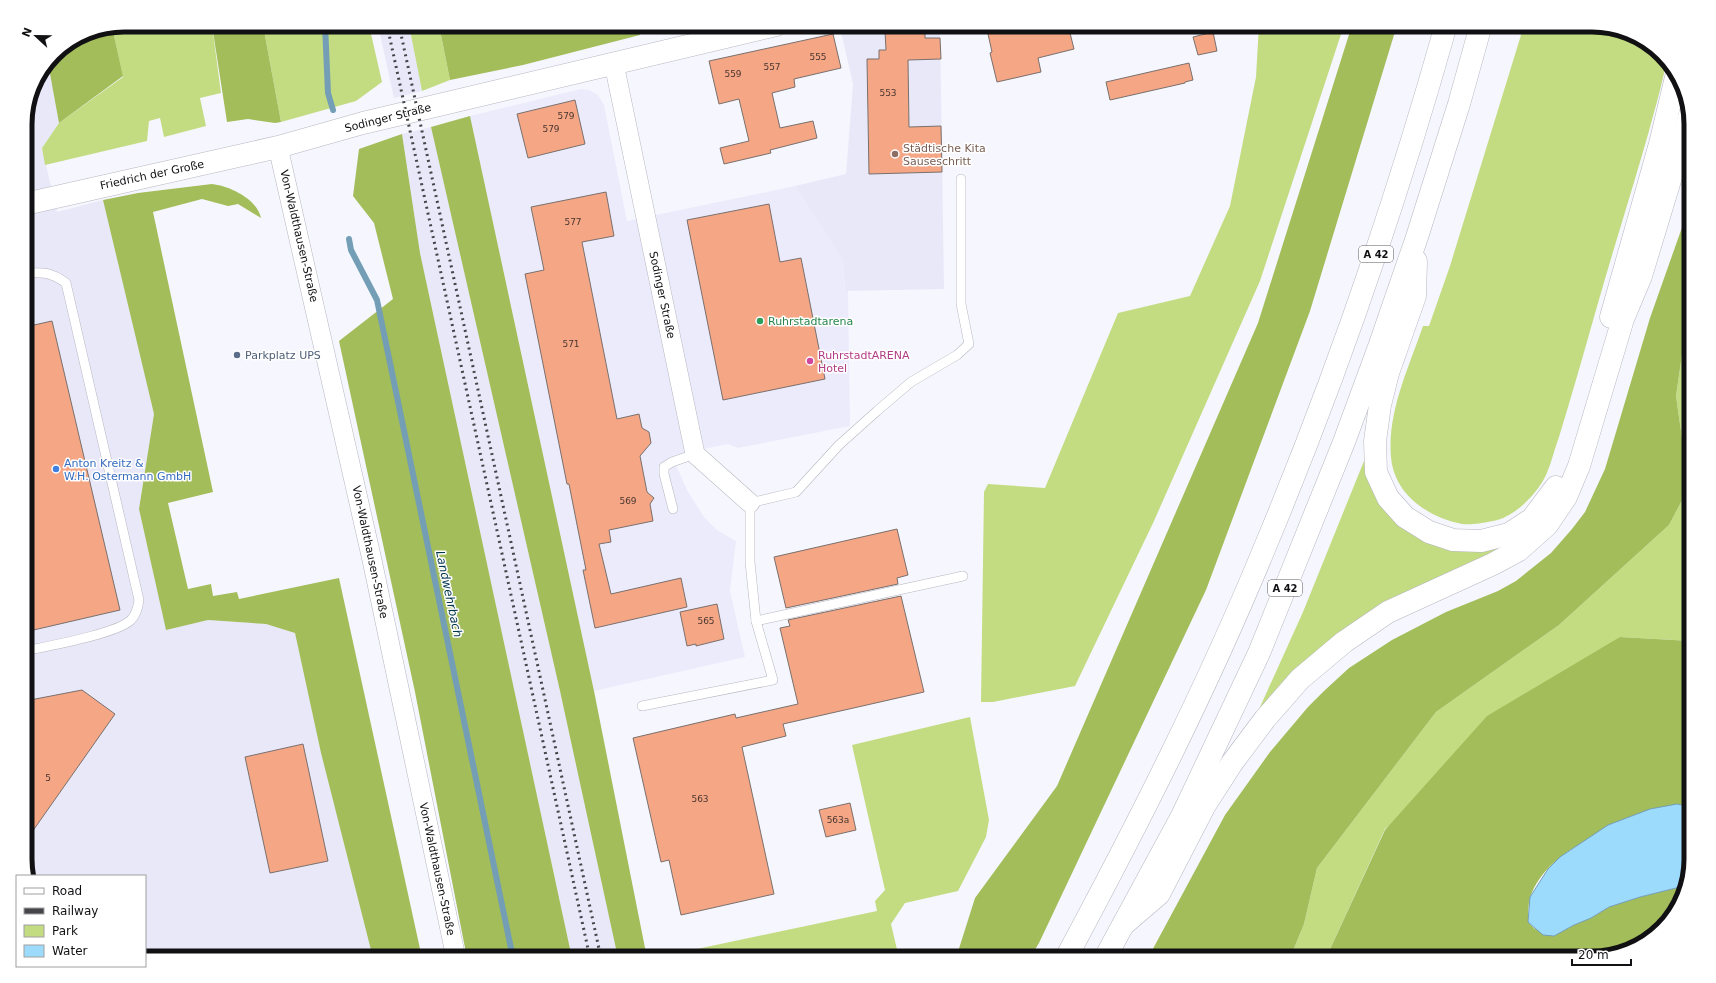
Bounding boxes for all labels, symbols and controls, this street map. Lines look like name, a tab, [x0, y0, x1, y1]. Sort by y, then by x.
north arrow	[16, 16, 56, 56]
text: N	[19, 26, 35, 39]
house number: 555	[809, 52, 827, 62]
house number: 557	[763, 62, 781, 72]
house number: 559	[724, 69, 742, 79]
house number: 553	[879, 88, 897, 98]
street label: Sodinger Straße	[343, 101, 433, 135]
house number: 579	[557, 111, 575, 121]
house number: 579	[542, 124, 560, 134]
place label: Städtische Kita Sauseschritt	[903, 142, 986, 168]
marker: Städtische Kita Sauseschritt	[890, 149, 900, 159]
street label: Friedrich der Große	[99, 158, 205, 192]
street label: Von-Waldthausen-Straße	[277, 169, 321, 304]
house number: 577	[564, 217, 582, 227]
road number: A 42	[1359, 246, 1393, 262]
street label: Sodinger Straße	[646, 250, 678, 340]
place label: Ruhrstadtarena	[768, 315, 853, 328]
marker: Ruhrstadtarena	[755, 316, 765, 326]
house number: 571	[562, 339, 580, 349]
place label: Parkplatz UPS	[245, 349, 321, 362]
place label: RuhrstadtARENA Hotel	[818, 349, 910, 375]
marker: Parkplatz UPS	[232, 350, 242, 360]
marker: RuhrstadtARENA Hotel	[805, 356, 815, 366]
place label: Anton Kreitz & W.H. Ostermann GmbH	[64, 457, 191, 483]
marker: Anton Kreitz & W.H. Ostermann GmbH	[51, 464, 61, 474]
street label: Von-Waldthausen-Straße	[350, 484, 390, 620]
house number: 569	[619, 496, 637, 506]
water label: Landwehrbach	[433, 549, 465, 639]
road number: A 42	[1268, 580, 1302, 596]
house number: 565	[697, 616, 715, 626]
house number: 5	[45, 773, 51, 783]
house number: 563	[691, 794, 709, 804]
street label: Von-Waldthausen-Straße	[417, 801, 457, 937]
house number: 563a	[827, 815, 849, 825]
legend	[16, 875, 146, 967]
text: Road	[52, 884, 82, 898]
text: Railway	[52, 904, 98, 918]
text: Park	[52, 924, 78, 938]
scale bar	[1572, 941, 1631, 967]
text: Water	[52, 944, 88, 958]
text: 20 m	[1578, 948, 1609, 962]

